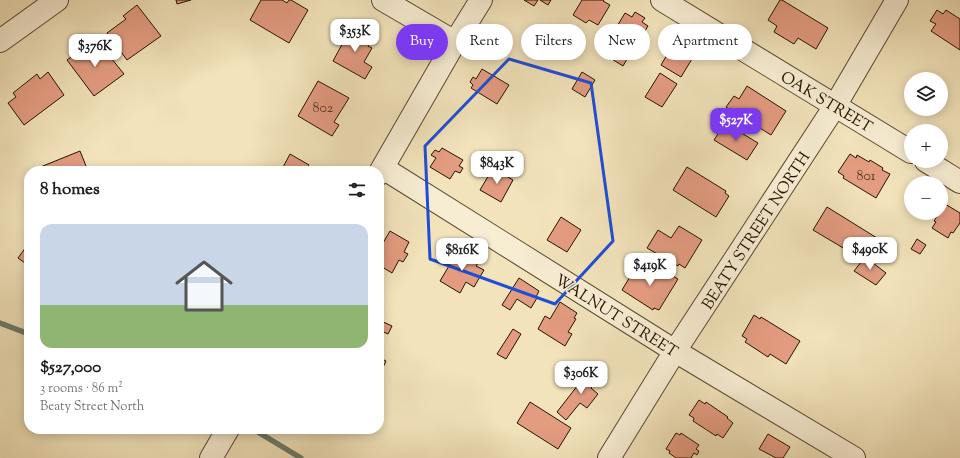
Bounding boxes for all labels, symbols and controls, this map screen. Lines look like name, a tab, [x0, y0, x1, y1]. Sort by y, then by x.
pin: $353K	[327, 19, 383, 53]
text: $353K	[339, 23, 371, 41]
chip: Buy	[396, 24, 448, 60]
chip: Rent	[456, 24, 513, 60]
chip: Filters	[521, 24, 586, 60]
chip: New	[594, 24, 650, 60]
chip: Apartment	[658, 24, 752, 60]
pin: $376K	[67, 34, 123, 68]
text: $376K	[78, 38, 112, 56]
street label: OAK STREET	[775, 67, 876, 140]
map controls	[904, 72, 948, 220]
button: layers	[904, 72, 948, 116]
house number: 802	[313, 99, 334, 119]
pin: $527K	[708, 108, 764, 142]
text: $527K	[719, 112, 753, 130]
button: +	[904, 124, 948, 168]
street label: BEATY STREET NORTH	[697, 148, 817, 315]
pin: $843K	[469, 151, 525, 185]
text: $843K	[480, 155, 514, 173]
house number: 801	[856, 167, 876, 187]
button: −	[904, 176, 948, 220]
text: 8 homes	[40, 178, 100, 202]
icon: filters	[346, 179, 368, 201]
pin: $490K	[842, 237, 898, 271]
pin: $816K	[434, 238, 490, 272]
text: $490K	[852, 241, 888, 259]
text: $816K	[445, 242, 479, 260]
icon: home	[168, 250, 240, 322]
pin: $419K	[622, 253, 678, 287]
text: $419K	[633, 257, 667, 275]
street label: WALNUT STREET	[550, 270, 682, 364]
text: $527,000	[40, 356, 101, 380]
pin: $306K	[553, 361, 609, 395]
text: $306K	[564, 365, 598, 383]
text: 3 rooms · 86 m²	[40, 380, 123, 398]
text: Beaty Street North	[40, 398, 144, 416]

